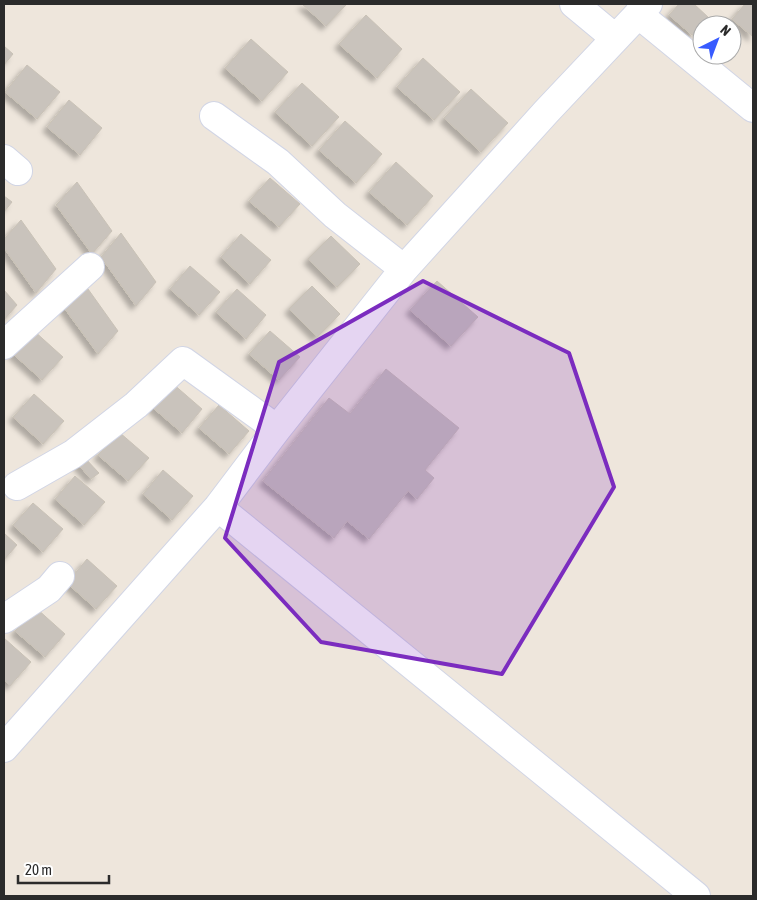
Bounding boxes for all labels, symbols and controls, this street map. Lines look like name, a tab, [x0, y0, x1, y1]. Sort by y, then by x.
north arrow	[692, 15, 742, 65]
text: N	[717, 22, 734, 39]
scale bar	[18, 852, 109, 884]
text: 20 m	[25, 861, 52, 878]

